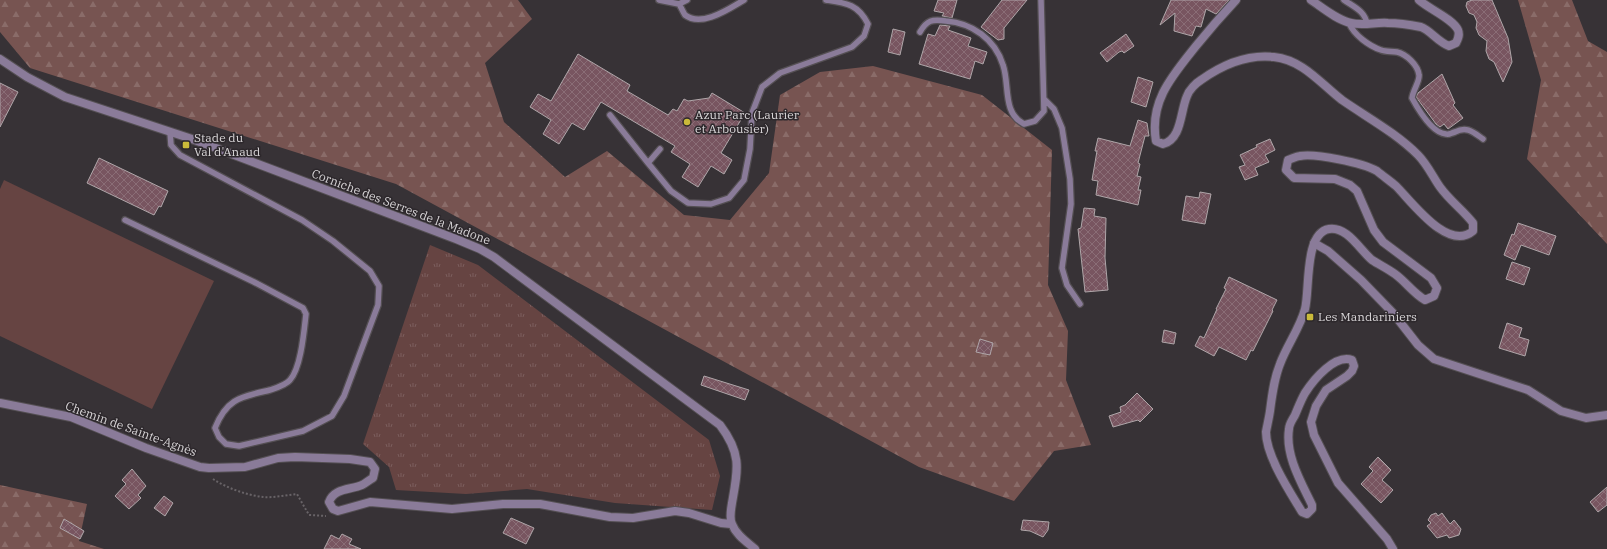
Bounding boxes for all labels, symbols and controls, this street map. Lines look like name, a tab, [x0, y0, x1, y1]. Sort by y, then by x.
place label: Azur Parc (Laurier et Arbousier)	[695, 107, 800, 136]
marker: Azur Parc (Laurier et Arbousier)	[682, 117, 692, 127]
place label: Stade du Val d'Anaud	[194, 130, 260, 159]
marker: Stade du Val d'Anaud	[181, 140, 191, 150]
street label: Corniche des Serres de la Madone	[310, 165, 493, 248]
place label: Les Mandariniers	[1318, 309, 1417, 324]
marker: Les Mandariniers	[1305, 312, 1315, 322]
street label: Chemin de Sainte-Agnès	[63, 398, 199, 459]

